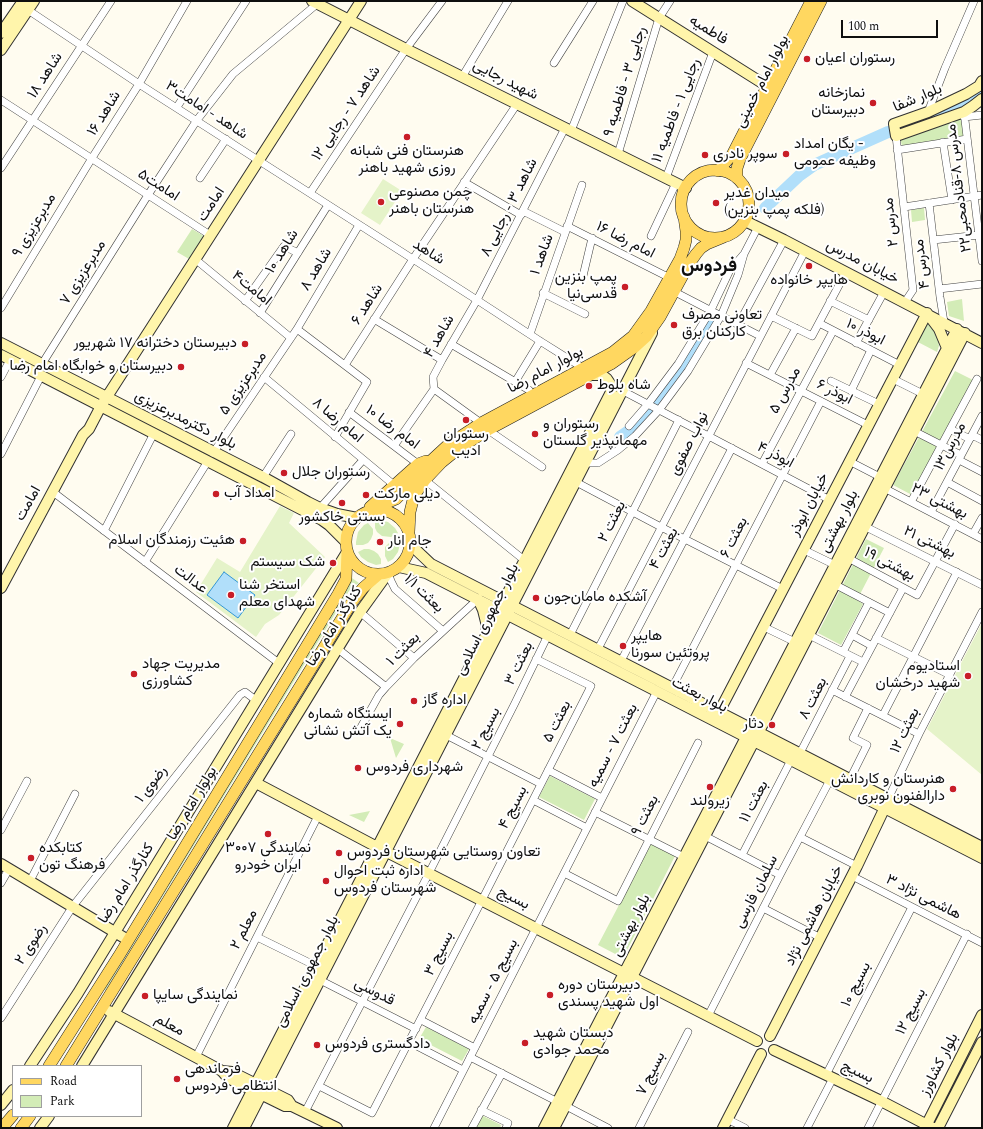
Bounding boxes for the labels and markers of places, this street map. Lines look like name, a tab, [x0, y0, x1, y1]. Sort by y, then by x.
place label: رستوران اعیان	[815, 50, 895, 68]
marker: رستوران اعیان	[802, 54, 812, 64]
place label: نمازخانه دبیرستان	[811, 85, 865, 120]
marker: نمازخانه دبیرستان	[868, 98, 878, 108]
marker: هنرستان فنی شبانه‌ روزی شهید باهنر	[402, 132, 412, 142]
place label: یگان امداد - وظیفه عمومی	[794, 136, 876, 171]
place label: هنرستان فنی شبانه‌ روزی شهید باهنر	[350, 143, 464, 178]
place label: سوپر نادری	[713, 146, 777, 164]
marker: یگان امداد - وظیفه عمومی	[781, 149, 791, 159]
marker: سوپر نادری	[700, 150, 710, 160]
place label: چمن مصنوعی هنرستان باهنر	[389, 184, 474, 219]
place label: میدان غدیر (فلکه پمپ بنزین)	[724, 185, 825, 220]
marker: چمن مصنوعی هنرستان باهنر	[376, 197, 386, 207]
marker: میدان غدیر (فلکه پمپ بنزین)	[711, 198, 721, 208]
marker: هایپر خانواده	[804, 261, 814, 271]
place label: پمپ بنزین قدسی‌نیا	[555, 269, 617, 304]
place label: هایپر خانواده	[770, 272, 848, 290]
marker: پمپ بنزین قدسی‌نیا	[620, 282, 630, 292]
place label: تعاونی مصرف کارکنان برق	[682, 307, 762, 342]
marker: تعاونی مصرف کارکنان برق	[669, 320, 679, 330]
place label: دبیرستان دخترانه ۱۷ شهریور	[73, 335, 237, 353]
marker: دبیرستان دخترانه ۱۷ شهریور	[240, 339, 250, 349]
place label: دبیرستان و خوابگاه امام رضا	[10, 358, 173, 376]
marker: دبیرستان و خوابگاه امام رضا	[176, 362, 186, 372]
place label: شاه بلوط	[597, 377, 650, 395]
marker: شاه بلوط	[584, 381, 594, 391]
marker: رستوران ادیب	[461, 415, 471, 425]
place label: رستوران و مهمانپذیر گلستان	[543, 416, 647, 451]
place label: رستوران ادیب	[443, 426, 489, 461]
marker: رستوران و مهمانپذیر گلستان	[530, 429, 540, 439]
place label: رستوران جلال	[292, 464, 370, 482]
marker: رستوران جلال	[279, 468, 289, 478]
place label: امداد آب	[224, 485, 274, 503]
place label: دیلی مارکت	[374, 486, 440, 504]
marker: امداد آب	[211, 489, 221, 499]
marker: دیلی مارکت	[361, 490, 371, 500]
marker: بستنی خاکشور	[337, 498, 347, 508]
place label: بستنی خاکشور	[299, 509, 385, 527]
place label: هئیت رزمندگان اسلام	[109, 532, 235, 550]
place label: جام انار	[388, 533, 431, 551]
marker: هئیت رزمندگان اسلام	[238, 536, 248, 546]
marker: جام انار	[375, 537, 385, 547]
place label: شک سیستم	[250, 554, 325, 572]
marker: شک سیستم	[328, 558, 338, 568]
place label: استخر شنا شهدای معلم	[239, 577, 315, 612]
place label: آشکده مامان‌جون	[544, 589, 647, 607]
marker: استخر شنا شهدای معلم	[226, 590, 236, 600]
marker: آشکده مامان‌جون	[531, 593, 541, 603]
place label: هایپر پروتئین سورنا	[631, 628, 710, 663]
marker: هایپر پروتئین سورنا	[618, 641, 628, 651]
place label: مدیریت جهاد کشاورزی	[142, 656, 220, 691]
place label: استادیوم شهید درخشان	[876, 658, 960, 693]
marker: مدیریت جهاد کشاورزی	[129, 669, 139, 679]
marker: استادیوم شهید درخشان	[963, 671, 973, 681]
place label: اداره گاز	[422, 692, 467, 710]
marker: اداره گاز	[409, 696, 419, 706]
place label: ایستگاه شماره یک آتش نشانی	[304, 706, 392, 741]
place label: دثار	[743, 716, 764, 734]
marker: ایستگاه شماره یک آتش نشانی	[395, 719, 405, 729]
marker: دثار	[767, 720, 777, 730]
place label: شهرداری فردوس	[366, 759, 463, 777]
marker: شهرداری فردوس	[353, 763, 363, 773]
place label: هنرستان و کاردانش دارالفنون نوبری	[831, 771, 945, 806]
marker: زیرولند	[705, 782, 715, 792]
marker: هنرستان و کاردانش دارالفنون نوبری	[948, 784, 958, 794]
place label: زیرولند	[690, 793, 730, 811]
marker: نمایندگی ۳۰۰۷ ایران‌ خودرو	[263, 829, 273, 839]
place label: کتابکده فرهنگ تون	[39, 840, 105, 875]
place label: نمایندگی ۳۰۰۷ ایران‌ خودرو	[225, 840, 311, 875]
place label: تعاون روستایی شهرستان فردوس	[347, 844, 540, 862]
marker: تعاون روستایی شهرستان فردوس	[334, 848, 344, 858]
marker: کتابکده فرهنگ تون	[26, 853, 36, 863]
place label: اداره ثبت احوال شهرستان فردوس	[334, 863, 436, 898]
marker: اداره ثبت احوال شهرستان فردوس	[321, 876, 331, 886]
place label: دبیرستان دوره اول شهید پسندی	[558, 977, 659, 1012]
place label: نمایندگی سایپا	[153, 987, 238, 1005]
marker: دبیرستان دوره اول شهید پسندی	[545, 990, 555, 1000]
marker: نمایندگی سایپا	[140, 991, 150, 1001]
place label: دبستان شهید محمد جوادی	[533, 1025, 614, 1060]
place label: دادگستری فردوس	[325, 1036, 431, 1054]
marker: دبستان شهید محمد جوادی	[520, 1038, 530, 1048]
marker: دادگستری فردوس	[312, 1040, 322, 1050]
place label: فرماندهی انتظامی فردوس	[185, 1061, 277, 1096]
marker: فرماندهی انتظامی فردوس	[172, 1074, 182, 1084]

